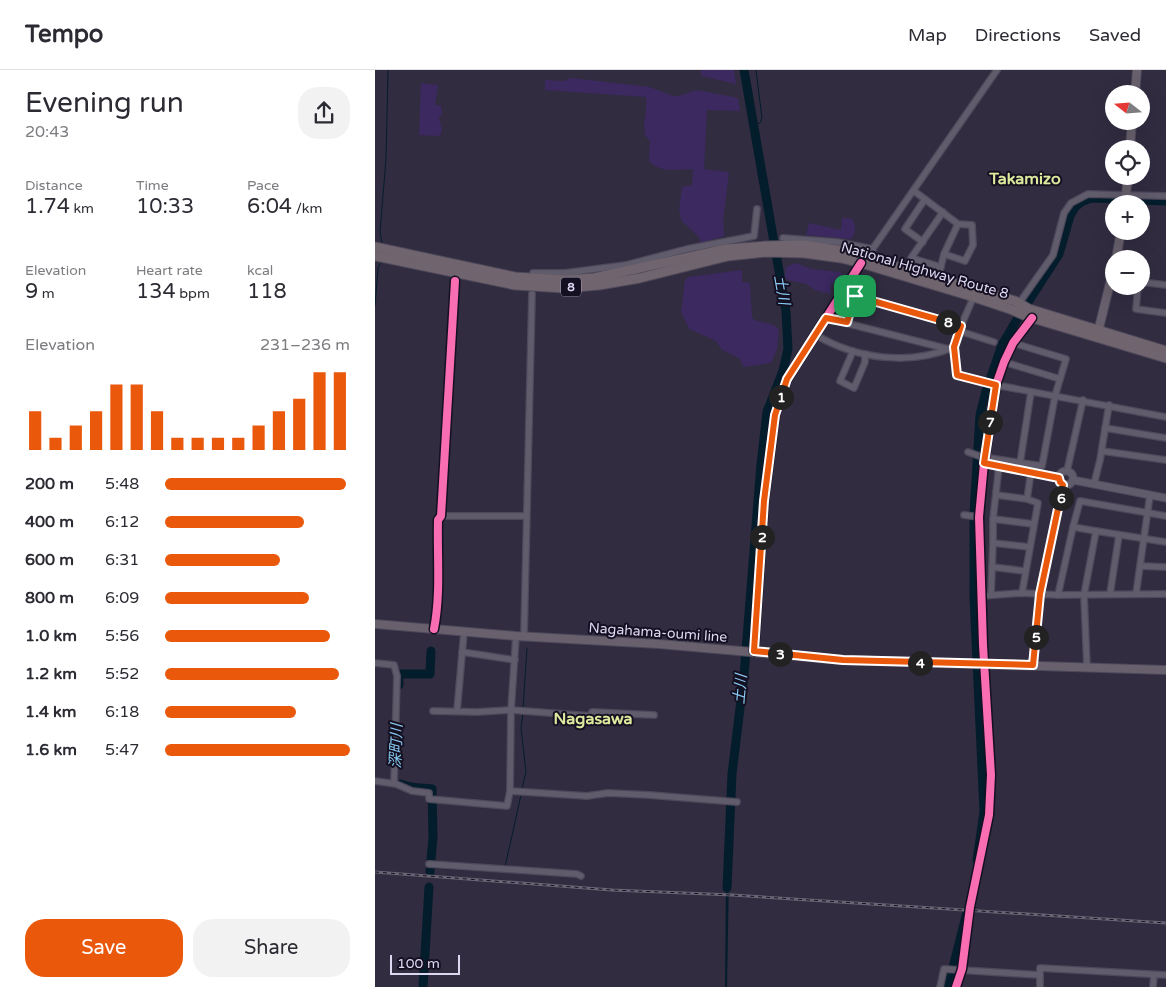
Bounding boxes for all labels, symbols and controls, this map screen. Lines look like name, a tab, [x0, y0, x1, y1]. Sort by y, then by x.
text: Tempo	[25, 20, 103, 49]
text: Map	[908, 24, 947, 46]
text: Directions	[975, 24, 1061, 46]
text: Saved	[1089, 24, 1141, 46]
north arrow	[1105, 85, 1150, 130]
map controls	[1105, 85, 1150, 295]
text: Evening run	[25, 86, 184, 120]
button: share	[298, 87, 350, 139]
text: 20:43	[25, 122, 69, 142]
button: locate	[1105, 140, 1150, 185]
district label: Takamizo	[988, 169, 1061, 189]
text: Distance	[25, 177, 83, 194]
text: Time	[136, 177, 169, 194]
text: Pace	[247, 177, 279, 194]
text: 1.74	[25, 194, 70, 219]
text: 10:33	[136, 194, 194, 219]
text: 6:04	[247, 194, 292, 219]
button: +	[1105, 195, 1150, 240]
text: km	[70, 200, 94, 217]
text: /km	[292, 200, 322, 217]
street label: National Highway Route 8	[839, 238, 1011, 303]
button: −	[1105, 250, 1150, 295]
text: Elevation	[25, 262, 86, 279]
text: Heart rate	[136, 262, 203, 279]
text: kcal	[247, 262, 273, 279]
water label: 土川	[771, 274, 794, 308]
pin	[834, 275, 876, 317]
road number: 8	[561, 278, 581, 296]
text: 9	[25, 279, 38, 304]
text: 134	[136, 279, 176, 304]
text: 118	[247, 279, 287, 304]
icon: arrive	[841, 282, 869, 310]
text: m	[38, 285, 55, 302]
text: bpm	[176, 285, 210, 302]
pin: 8	[935, 310, 961, 334]
text: 8	[944, 314, 953, 331]
text: Elevation	[25, 335, 95, 355]
text: 231–236 m	[260, 335, 350, 355]
pin: 1	[769, 384, 793, 410]
text: 1	[777, 389, 786, 406]
pin: 7	[977, 410, 1003, 434]
text: 7	[986, 414, 995, 431]
text: 200 m	[25, 474, 74, 494]
text: 5:48	[105, 474, 139, 494]
pin: 6	[1049, 486, 1073, 510]
text: 6	[1057, 490, 1066, 507]
text: 400 m	[25, 512, 74, 532]
text: 6:12	[105, 512, 139, 532]
pin: 2	[749, 524, 775, 550]
text: 2	[758, 529, 767, 546]
text: 600 m	[25, 550, 74, 570]
text: 6:31	[105, 550, 139, 570]
text: 800 m	[25, 588, 74, 608]
text: 6:09	[105, 588, 139, 608]
street label: Nagahama-oumi line	[588, 619, 728, 646]
pin: 5	[1023, 624, 1049, 650]
text: 1.0 km	[25, 626, 77, 646]
text: 5:56	[105, 626, 139, 646]
text: 5	[1032, 629, 1041, 646]
pin: 3	[767, 642, 793, 666]
text: 3	[776, 646, 785, 663]
pin: 4	[907, 650, 933, 676]
text: 4	[916, 655, 925, 672]
text: 1.2 km	[25, 664, 77, 684]
text: 5:52	[105, 664, 139, 684]
water label: 土川	[730, 671, 750, 705]
text: 1.4 km	[25, 702, 77, 722]
text: 6:18	[105, 702, 139, 722]
district label: Nagasawa	[553, 709, 633, 729]
water label: 深町川	[386, 721, 406, 769]
text: 1.6 km	[25, 740, 77, 760]
text: 5:47	[105, 740, 139, 760]
button: Save	[25, 919, 183, 977]
button: Share	[193, 919, 350, 977]
scale bar	[390, 952, 460, 975]
text: 100 m	[397, 955, 440, 972]

